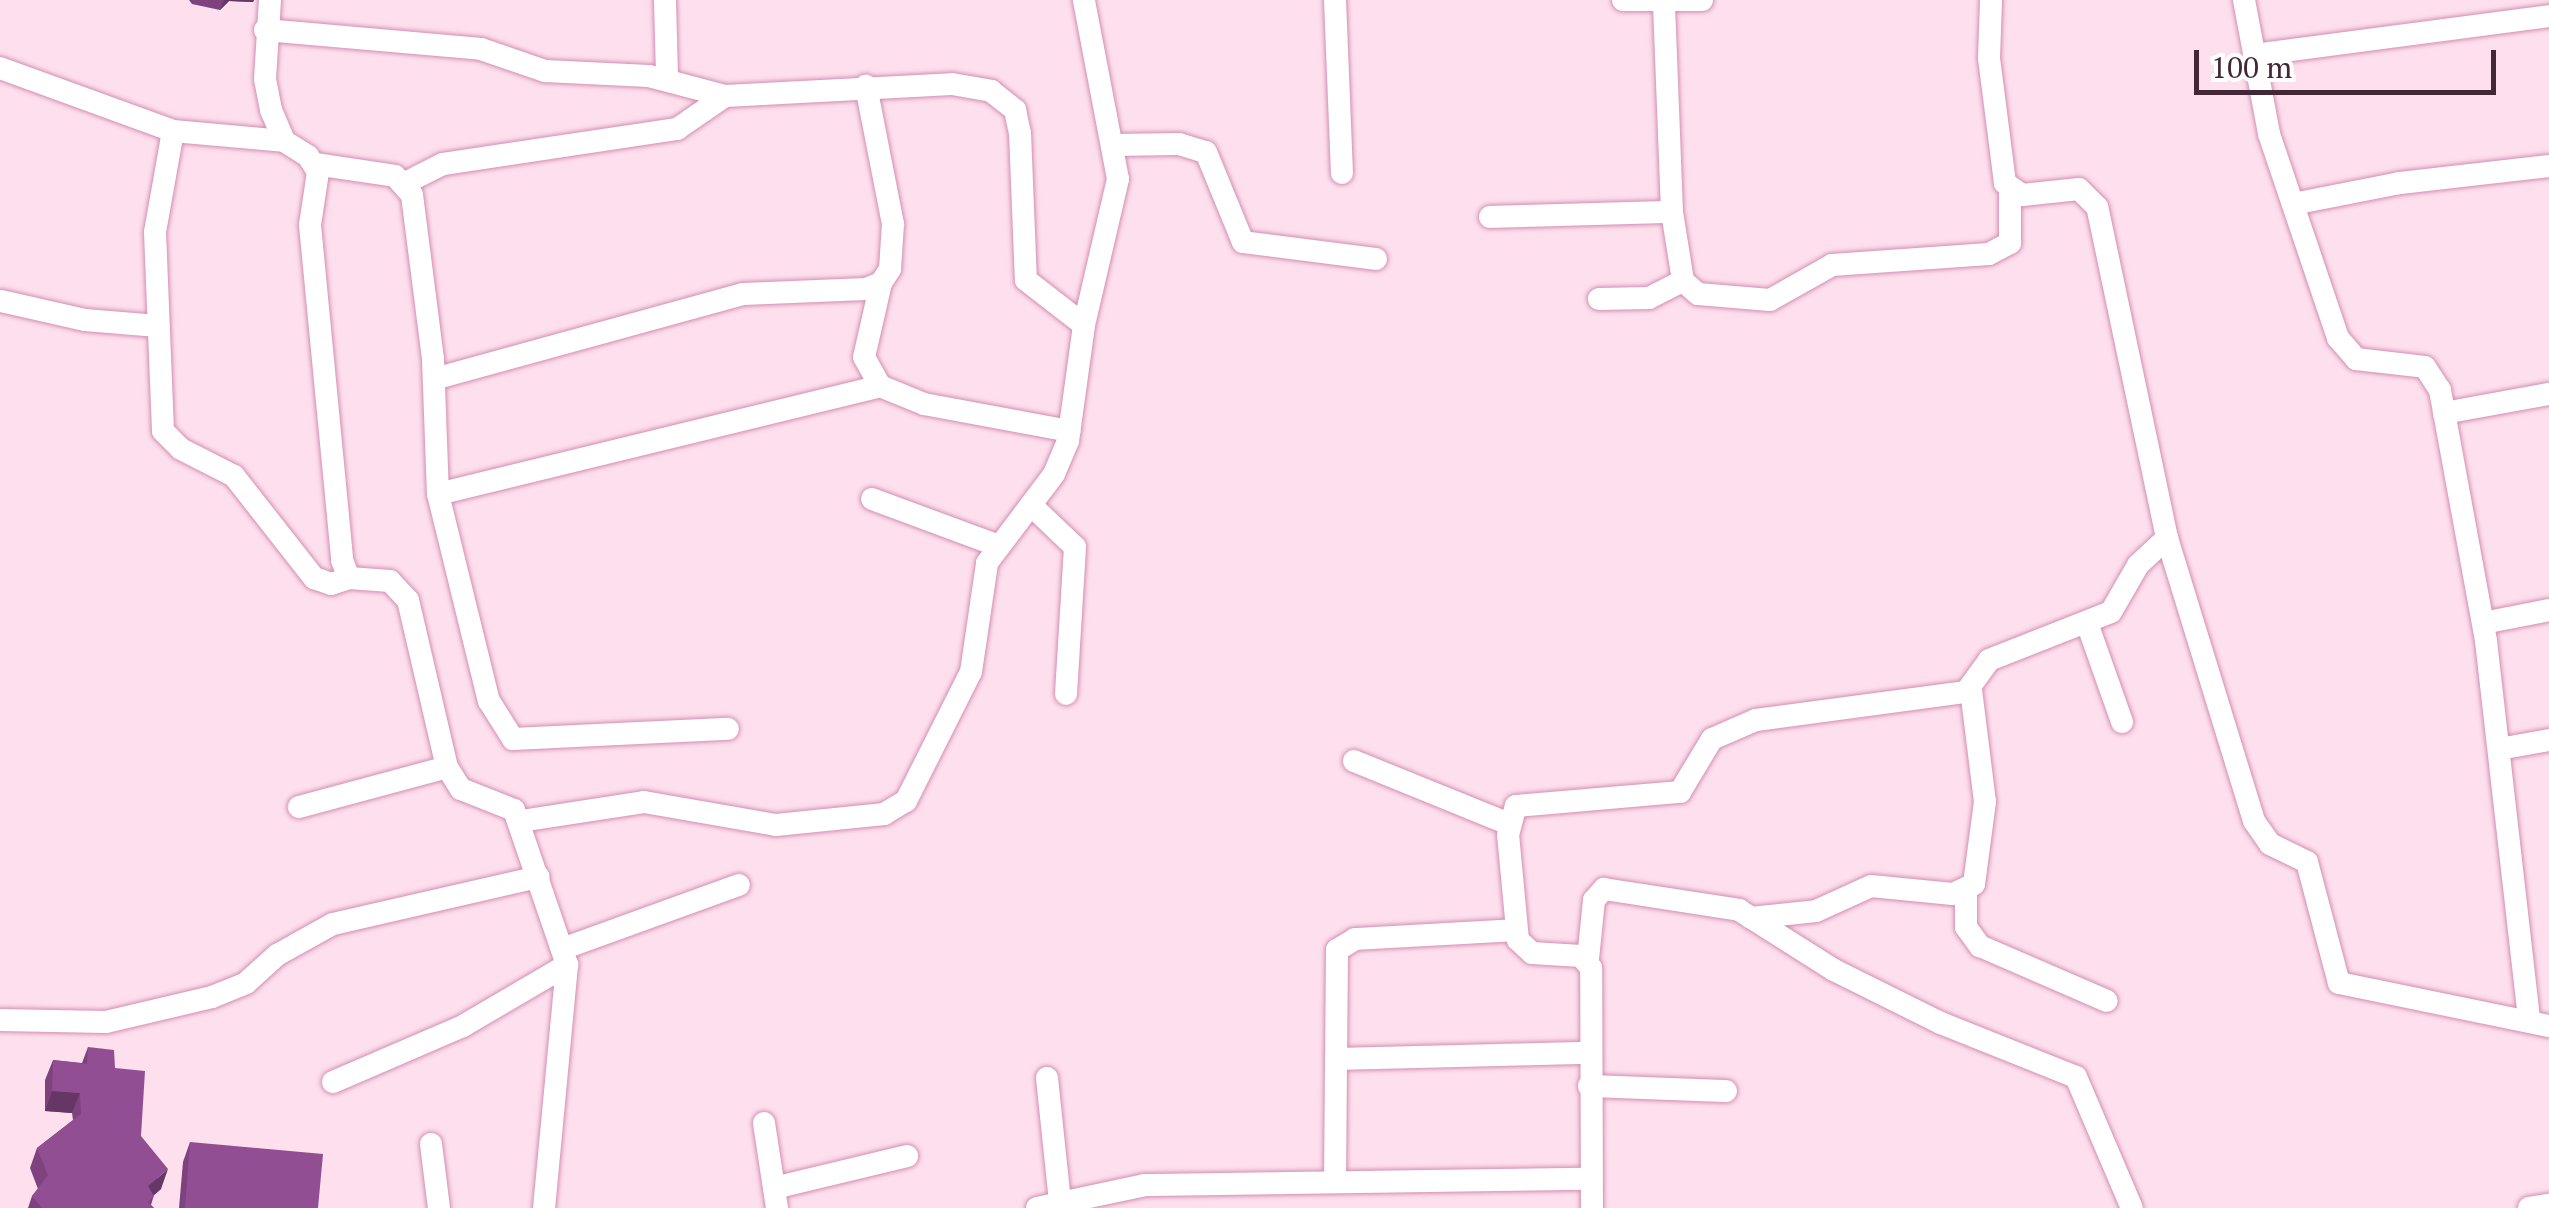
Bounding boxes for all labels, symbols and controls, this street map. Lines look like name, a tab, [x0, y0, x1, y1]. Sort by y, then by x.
scale bar	[2199, 30, 2502, 92]
text: 100 m	[2211, 47, 2292, 87]

